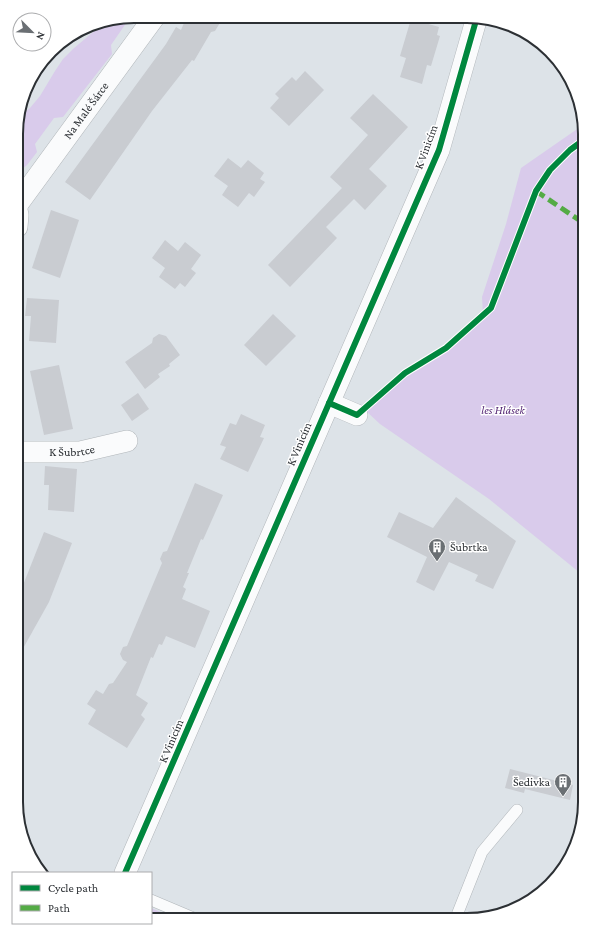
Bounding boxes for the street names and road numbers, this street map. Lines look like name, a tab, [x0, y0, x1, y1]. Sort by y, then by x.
street label: Na Malé Šárce	[61, 79, 111, 142]
street label: K Vinicím	[412, 123, 441, 171]
street label: K Vinicím	[284, 420, 315, 468]
street label: K Šubrtce	[49, 442, 96, 459]
street label: K Vinicím	[156, 717, 187, 765]

